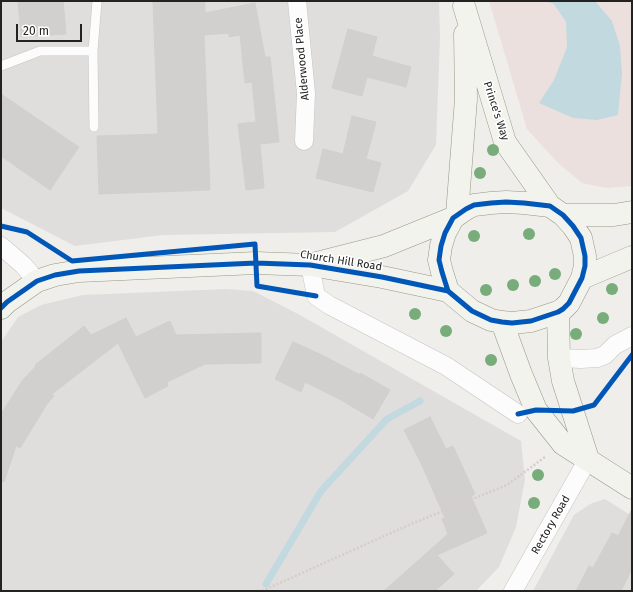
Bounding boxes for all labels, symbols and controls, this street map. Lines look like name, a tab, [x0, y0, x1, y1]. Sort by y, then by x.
scale bar	[18, 16, 84, 42]
street label: Alderwood Place	[292, 17, 312, 101]
text: 20 m	[23, 24, 49, 38]
street label: Prince's Way	[480, 80, 512, 142]
street label: Church Hill Road	[299, 248, 383, 274]
street label: Rectory Road	[529, 493, 573, 557]

